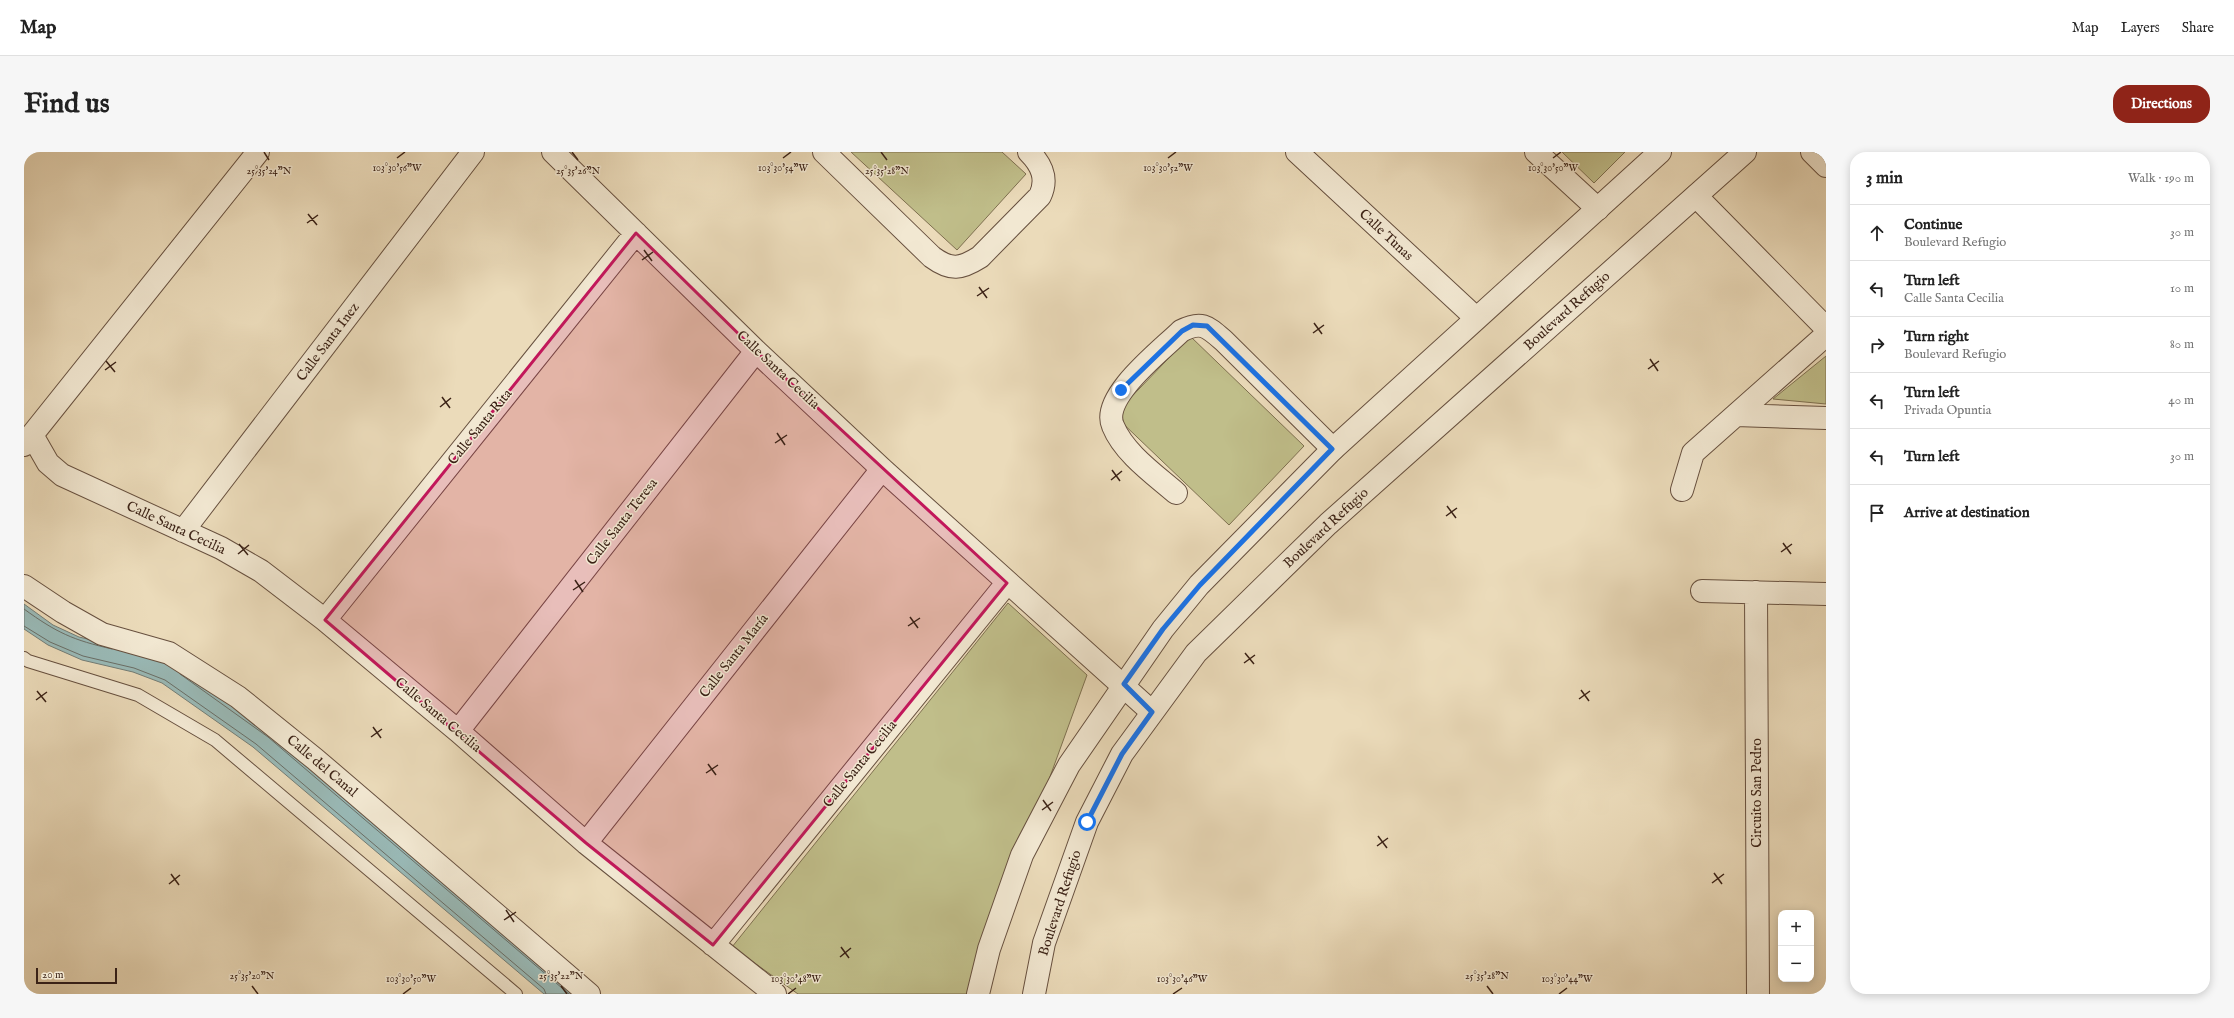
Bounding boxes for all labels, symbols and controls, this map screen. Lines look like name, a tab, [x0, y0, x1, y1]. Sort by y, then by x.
text: Map	[20, 16, 56, 40]
text: Map	[2072, 19, 2099, 37]
text: Layers	[2121, 19, 2160, 37]
text: Share	[2182, 19, 2214, 37]
button: Directions	[2113, 85, 2210, 123]
text: Find us	[24, 87, 110, 122]
text: 103°30'56"W	[372, 162, 422, 175]
text: 103°30'54"W	[758, 162, 808, 175]
text: 103°30'52"W	[1143, 162, 1193, 175]
text: 103°30'50"W	[1528, 162, 1578, 175]
text: 25°35'24"N	[247, 165, 292, 178]
text: 25°35'26"N	[556, 165, 600, 178]
text: 25°35'28"N	[865, 165, 909, 178]
text: 3 min	[1866, 168, 1903, 189]
text: Walk · 190 m	[2128, 170, 2194, 187]
street label: Calle Tunas	[1355, 205, 1417, 265]
text: Continue	[1904, 215, 1962, 234]
icon: ahead	[1866, 222, 1888, 244]
text: 30 m	[2170, 224, 2194, 241]
text: Boulevard Refugio	[1904, 234, 2006, 251]
street label: Boulevard Refugio	[1520, 267, 1614, 355]
text: Turn left	[1904, 271, 1960, 290]
icon: left	[1866, 278, 1888, 300]
text: 10 m	[2170, 280, 2194, 297]
text: Calle Santa Cecilia	[1904, 290, 2004, 307]
street label: Calle Santa Inez	[292, 299, 364, 385]
street label: Calle Santa Cecilia	[733, 327, 824, 414]
text: Turn right	[1904, 327, 1969, 346]
icon: right	[1866, 334, 1888, 356]
text: 80 m	[2170, 336, 2194, 353]
text: Boulevard Refugio	[1904, 346, 2006, 363]
route end	[1112, 381, 1130, 399]
text: Turn left	[1904, 383, 1960, 402]
street label: Calle Santa Rita	[444, 385, 517, 469]
icon: left	[1866, 390, 1888, 412]
text: 40 m	[2168, 392, 2194, 409]
text: Privada Opuntia	[1904, 402, 1991, 419]
icon: left	[1866, 446, 1888, 468]
text: Turn left	[1904, 447, 1960, 466]
text: 30 m	[2170, 448, 2194, 465]
street label: Calle Santa Teresa	[582, 474, 662, 569]
street label: Boulevard Refugio	[1280, 484, 1373, 572]
street label: Calle Santa Cecilia	[123, 497, 229, 559]
icon: arrive	[1866, 502, 1888, 524]
text: Arrive at destination	[1904, 503, 2030, 522]
street label: Calle Santa María	[696, 610, 773, 702]
street label: Calle Santa Cecilia	[391, 674, 486, 757]
street label: Calle Santa Cecilia	[819, 716, 901, 811]
street label: Calle del Canal	[283, 731, 361, 801]
street label: Circuito San Pedro	[1748, 738, 1766, 848]
route start	[1078, 813, 1096, 831]
street label: Boulevard Refugio	[1034, 847, 1086, 958]
map controls	[1778, 910, 1814, 982]
button: +	[1778, 910, 1814, 946]
button: −	[1778, 946, 1814, 982]
scale bar	[36, 966, 117, 985]
text: 20 m	[42, 968, 63, 982]
text: 25°35'20"N	[230, 970, 275, 983]
text: 25°35'22"N	[539, 970, 584, 983]
text: 25°35'28"N	[1465, 970, 1509, 983]
text: 103°30'50"W	[386, 973, 436, 986]
text: 103°30'48"W	[771, 973, 822, 986]
text: 103°30'46"W	[1157, 973, 1208, 986]
text: 103°30'44"W	[1541, 973, 1593, 986]

